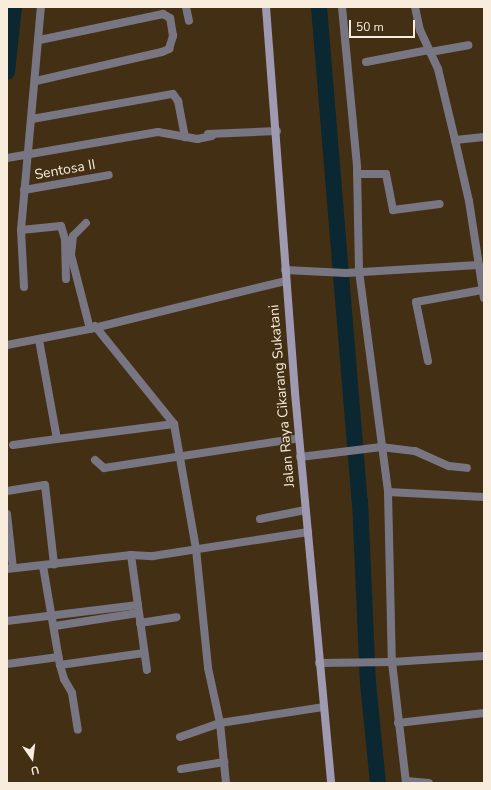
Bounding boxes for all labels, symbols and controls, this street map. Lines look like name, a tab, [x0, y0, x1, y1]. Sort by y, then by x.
scale bar	[351, 12, 417, 38]
text: 50 m	[356, 19, 384, 35]
street label: Sentosa II	[33, 156, 97, 184]
street label: Jalan Raya Cikarang Sukatani	[266, 304, 298, 488]
north arrow	[12, 738, 52, 778]
text: U	[29, 762, 41, 778]

